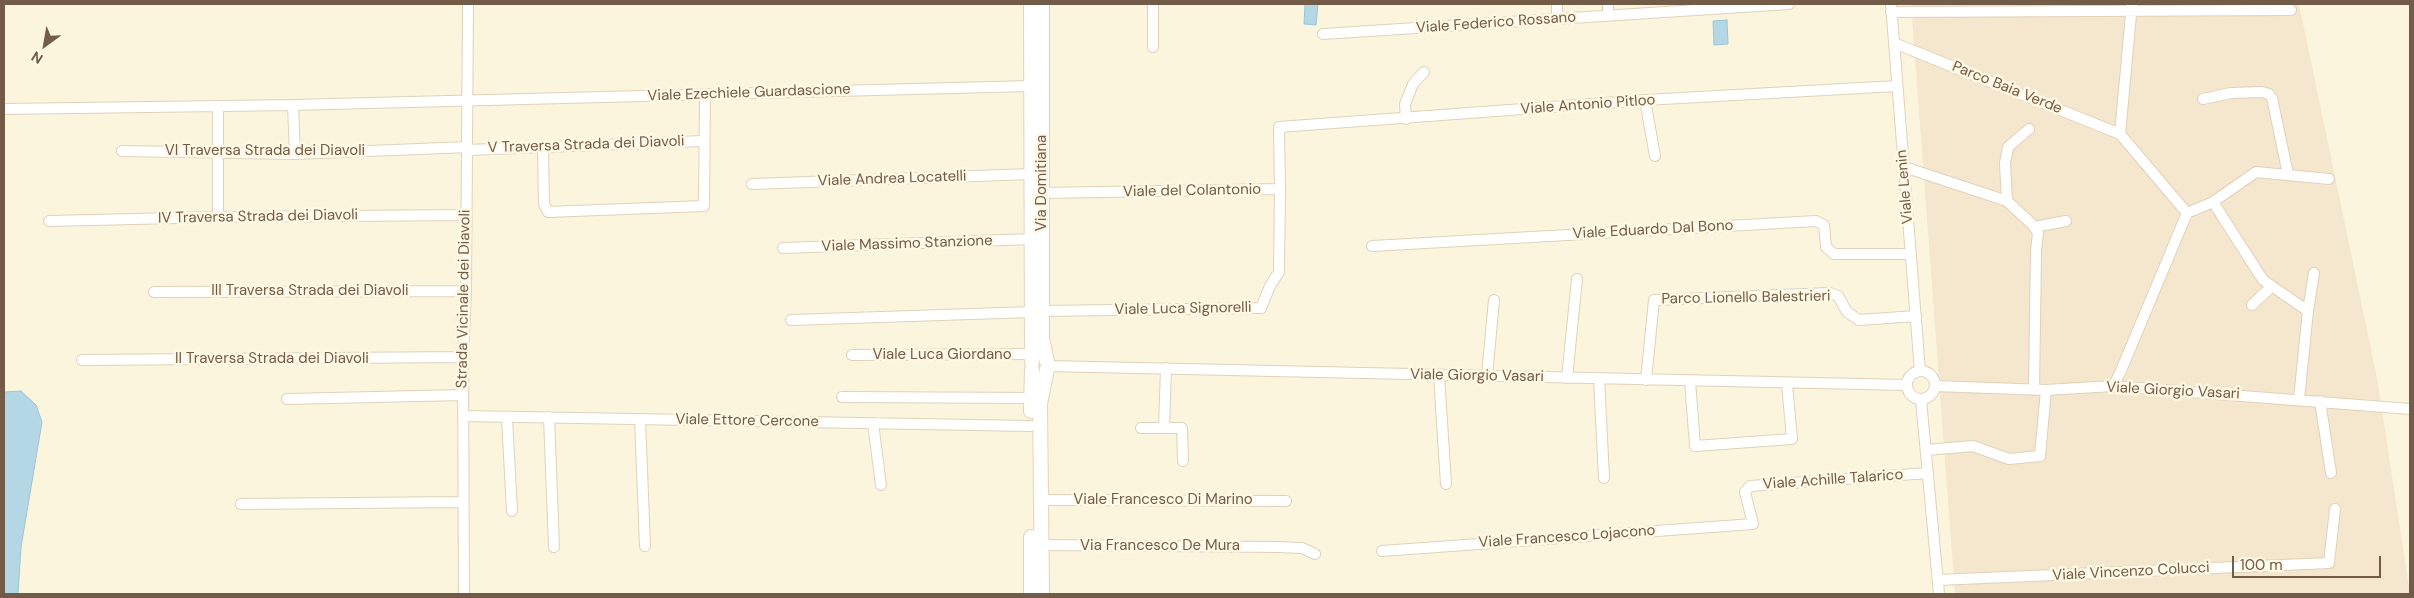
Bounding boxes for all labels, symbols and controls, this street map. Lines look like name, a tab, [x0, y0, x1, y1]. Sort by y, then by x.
street label: Viale Federico Rossano	[1415, 8, 1577, 38]
north arrow	[20, 20, 70, 70]
text: N	[28, 47, 46, 68]
street label: Parco Baia Verde	[1949, 58, 2065, 118]
street label: Viale Ezechiele Guardascione	[647, 80, 851, 106]
street label: Viale Antonio Pitloo	[1520, 91, 1656, 119]
street label: V Traversa Strada dei Diavoli	[487, 133, 685, 157]
street label: Via Domitiana	[1033, 135, 1051, 231]
street label: VI Traversa Strada dei Diavoli	[165, 142, 365, 160]
street label: Viale Lenin	[1893, 149, 1917, 225]
street label: Viale Andrea Locatelli	[817, 167, 967, 191]
street label: Viale del Colantonio	[1123, 181, 1261, 201]
street label: IV Traversa Strada dei Diavoli	[158, 206, 358, 228]
street label: Strada Vicinale dei Diavoli	[453, 209, 475, 389]
street label: Viale Eduardo Dal Bono	[1572, 217, 1734, 243]
street label: Viale Massimo Stanzione	[821, 232, 993, 256]
street label: III Traversa Strada dei Diavoli	[211, 282, 409, 300]
street label: Parco Lionello Balestrieri	[1661, 288, 1831, 308]
street label: Viale Luca Signorelli	[1114, 299, 1252, 319]
street label: Viale Luca Giordano	[872, 346, 1012, 364]
street label: II Traversa Strada dei Diavoli	[175, 350, 369, 368]
street label: Viale Giorgio Vasari	[1410, 366, 1544, 386]
street label: Viale Giorgio Vasari	[2106, 379, 2240, 403]
street label: Viale Ettore Cercone	[675, 411, 819, 431]
street label: Viale Achille Talarico	[1762, 466, 1904, 494]
street label: Viale Francesco Di Marino	[1073, 491, 1253, 509]
street label: Viale Francesco Lojacono	[1478, 522, 1656, 552]
street label: Via Francesco De Mura	[1080, 537, 1240, 555]
scale bar	[2234, 546, 2383, 578]
text: 100 m	[2240, 555, 2283, 575]
street label: Viale Vincenzo Colucci	[2052, 559, 2210, 585]

